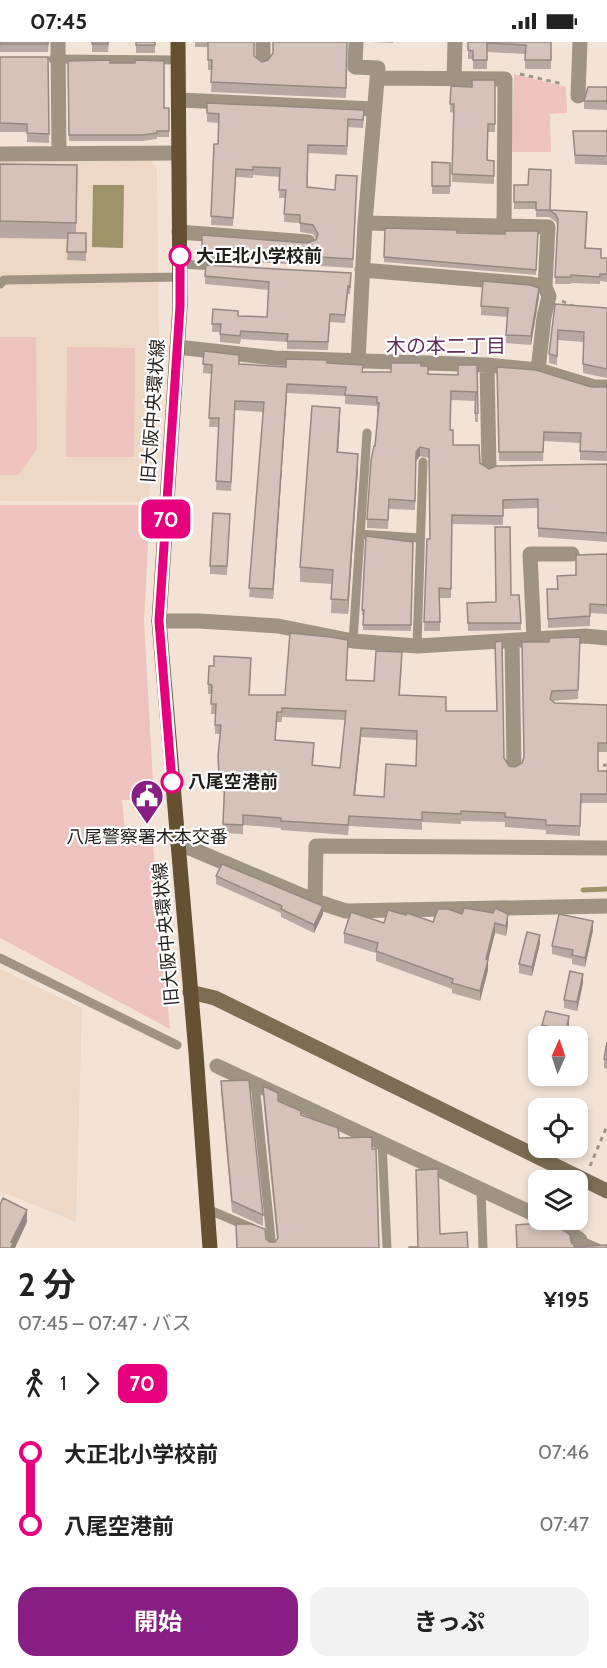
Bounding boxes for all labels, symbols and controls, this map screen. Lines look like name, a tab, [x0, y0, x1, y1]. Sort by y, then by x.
text: 07:45	[30, 8, 87, 35]
marker: 大正北小学校前	[169, 245, 191, 267]
place label: 大正北小学校前	[196, 245, 322, 267]
district label: 木の本二丁目	[386, 334, 506, 358]
street label: 旧大阪中央環状線	[137, 338, 169, 484]
line badge: 70	[139, 500, 193, 538]
text: 70	[153, 507, 179, 532]
marker: 八尾空港前	[161, 771, 183, 793]
place label: 八尾空港前	[188, 771, 278, 793]
public building icon: 八尾警察署木本交番	[129, 778, 165, 825]
place label: 八尾警察署木本交番	[66, 826, 228, 848]
street label: 旧大阪中央環状線	[149, 861, 183, 1007]
north arrow	[528, 1026, 588, 1086]
map controls	[528, 1026, 588, 1230]
button: locate	[528, 1098, 588, 1158]
button: layers	[528, 1170, 588, 1230]
text: 2 分	[18, 1264, 76, 1304]
text: ¥195	[543, 1286, 589, 1313]
text: 07:45 – 07:47 · バス	[18, 1311, 192, 1335]
icon: walk	[18, 1367, 51, 1400]
icon: forward	[76, 1367, 109, 1400]
text: 1	[60, 1371, 67, 1395]
text: 70	[130, 1371, 155, 1396]
text: 07:46	[538, 1440, 589, 1464]
text: 大正北小学校前	[64, 1441, 218, 1468]
text: 07:47	[539, 1512, 589, 1536]
text: 八尾空港前	[64, 1513, 174, 1540]
button: 開始	[18, 1587, 298, 1656]
button: きっぷ	[310, 1587, 589, 1656]

